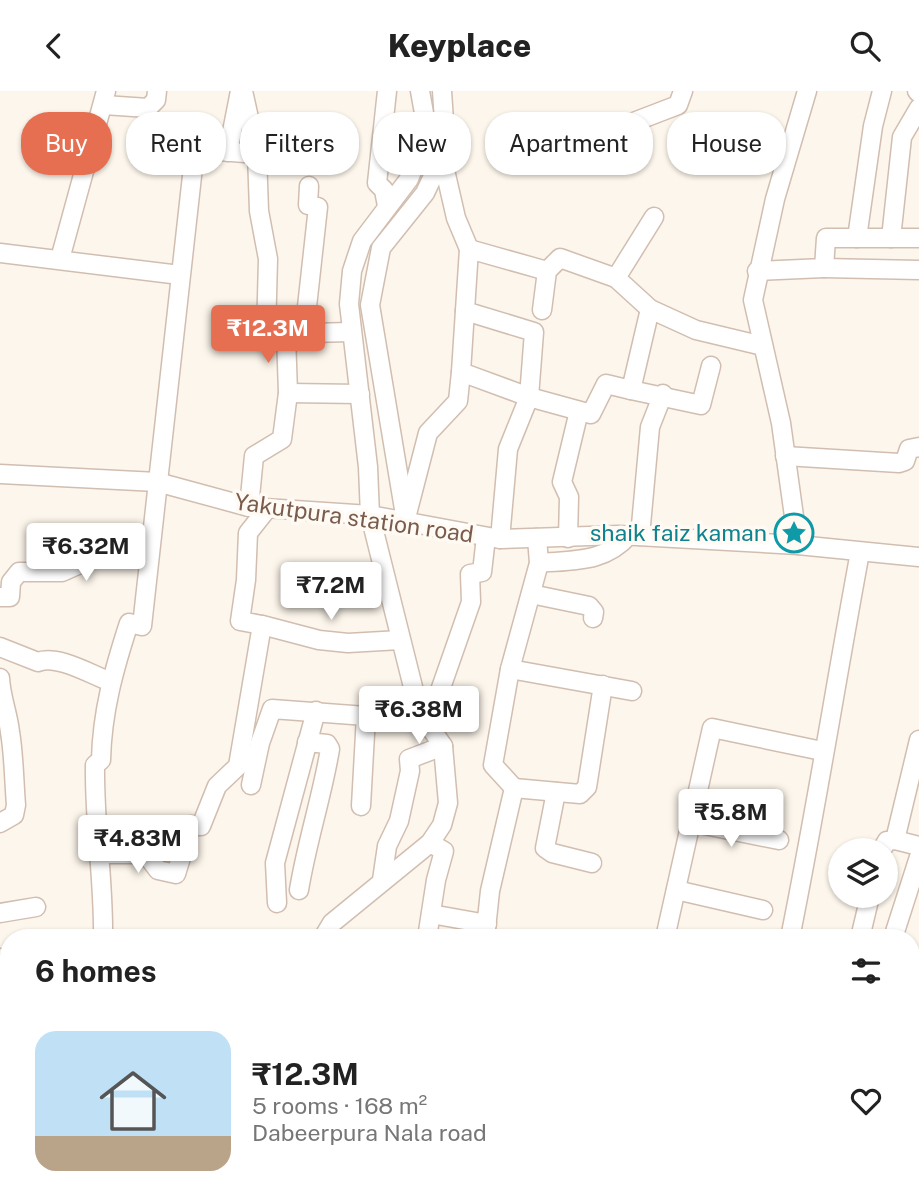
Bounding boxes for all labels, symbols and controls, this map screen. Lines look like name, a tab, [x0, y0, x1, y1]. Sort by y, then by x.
icon: back	[35, 27, 73, 65]
text: Keyplace	[388, 27, 531, 64]
icon: search	[846, 27, 884, 65]
chip: Buy	[21, 112, 112, 175]
chip: Rent	[126, 112, 226, 175]
chip: Filters	[240, 112, 359, 175]
chip: New	[373, 112, 471, 175]
chip: Apartment	[485, 112, 653, 175]
chip: House	[667, 112, 786, 175]
pin: ₹12.3M	[211, 306, 325, 365]
text: ₹12.3M	[227, 314, 309, 341]
street label: Yakutpura station road	[233, 487, 475, 548]
place icon: shaik faiz kaman	[773, 512, 815, 554]
place label: shaik faiz kaman	[590, 519, 767, 546]
pin: ₹6.32M	[29, 524, 143, 583]
text: ₹6.32M	[42, 532, 130, 559]
pin: ₹7.2M	[282, 563, 380, 622]
text: ₹7.2M	[297, 571, 365, 598]
pin: ₹6.38M	[362, 687, 476, 746]
text: ₹6.38M	[375, 695, 463, 722]
pin: ₹5.8M	[682, 789, 780, 849]
text: ₹5.8M	[694, 798, 768, 825]
pin: ₹4.83M	[81, 815, 195, 875]
text: ₹4.83M	[94, 824, 182, 851]
map controls	[828, 838, 898, 908]
button: layers	[828, 838, 898, 908]
icon: filters	[847, 952, 885, 990]
text: 6 homes	[35, 953, 157, 989]
text: ₹12.3M	[252, 1056, 359, 1092]
icon: home	[91, 1059, 175, 1143]
icon: heart	[847, 1082, 885, 1120]
text: 5 rooms · 168 m²	[252, 1092, 427, 1119]
text: Dabeerpura Nala road	[252, 1119, 487, 1146]

